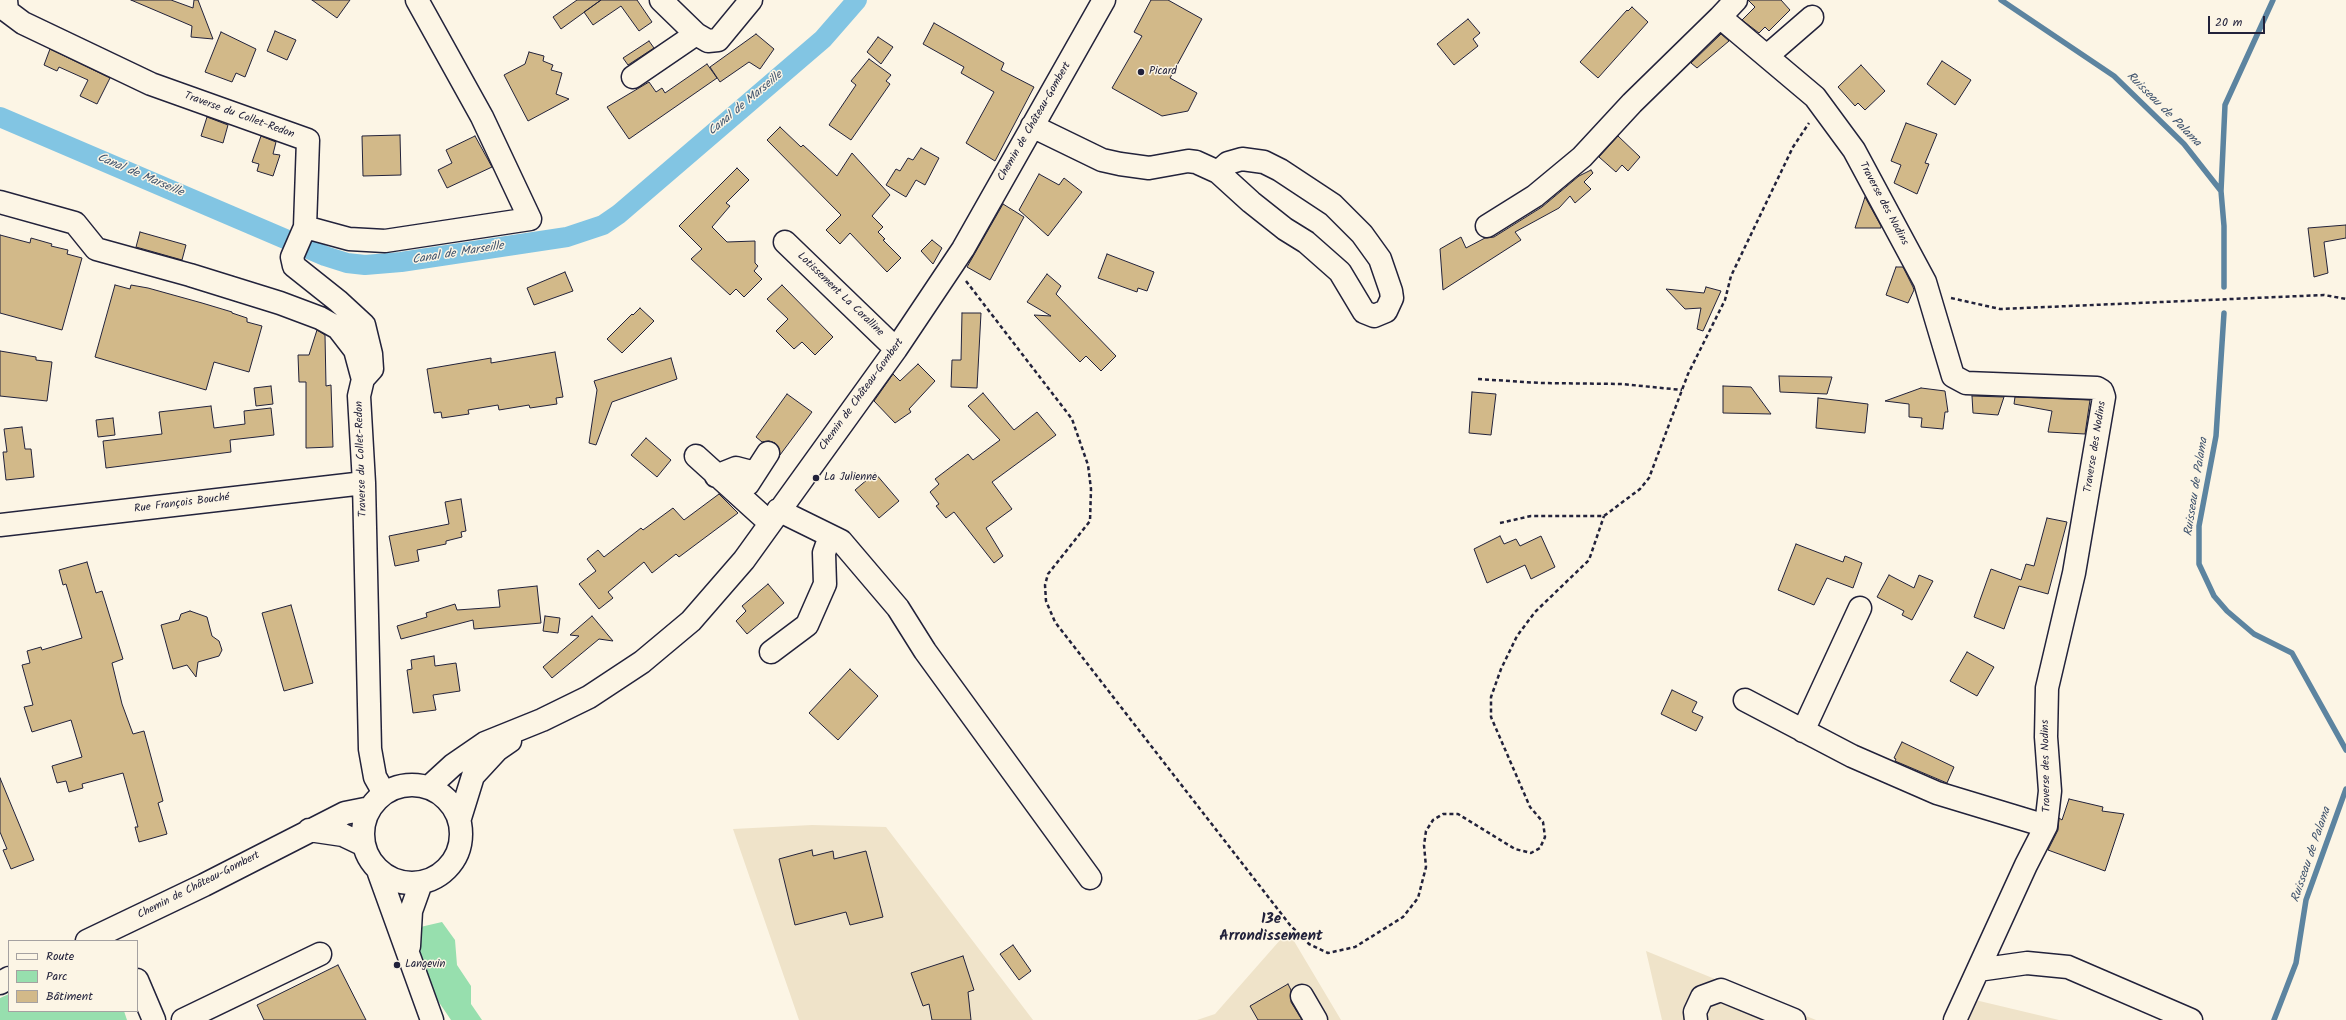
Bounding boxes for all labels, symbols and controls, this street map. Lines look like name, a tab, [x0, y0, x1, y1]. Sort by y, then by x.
scale bar	[2210, 8, 2267, 34]
text: 20 m	[2215, 13, 2242, 32]
street label: Chemin de Château-Gombert	[995, 60, 1075, 184]
place label: Picard	[1149, 65, 1177, 79]
marker: Picard	[1136, 67, 1146, 77]
water label: Canal de Marseille	[706, 69, 786, 139]
water label: Ruisseau de Palama	[2123, 70, 2203, 150]
street label: Traverse du Collet-Redon	[182, 90, 296, 142]
water label: Canal de Marseille	[95, 151, 185, 201]
street label: Traverse des Nodins	[1855, 160, 1911, 248]
water label: Canal de Marseille	[411, 240, 505, 268]
street label: Lotissement La Coralline	[794, 250, 886, 340]
street label: Chemin de Château-Gombert	[817, 336, 907, 454]
street label: Traverse des Nodins	[2082, 400, 2110, 494]
street label: Traverse du Collet-Redon	[353, 401, 371, 517]
water label: Ruisseau de Palama	[2182, 437, 2212, 537]
place label: La Julienne	[824, 471, 877, 485]
marker: La Julienne	[811, 473, 821, 483]
street label: Rue François Bouché	[134, 492, 230, 516]
street label: Traverse des Nodins	[2040, 720, 2054, 812]
water label: Ruisseau de Palama	[2289, 806, 2335, 904]
street label: Chemin de Château-Gombert	[136, 849, 262, 923]
district label: 13e Arrondissement	[1219, 911, 1323, 946]
legend	[8, 940, 138, 1012]
text: Route	[46, 947, 74, 966]
place label: Langevin	[405, 958, 445, 972]
marker: Langevin	[392, 960, 402, 970]
text: Parc	[46, 967, 67, 986]
text: Bâtiment	[46, 987, 93, 1006]

